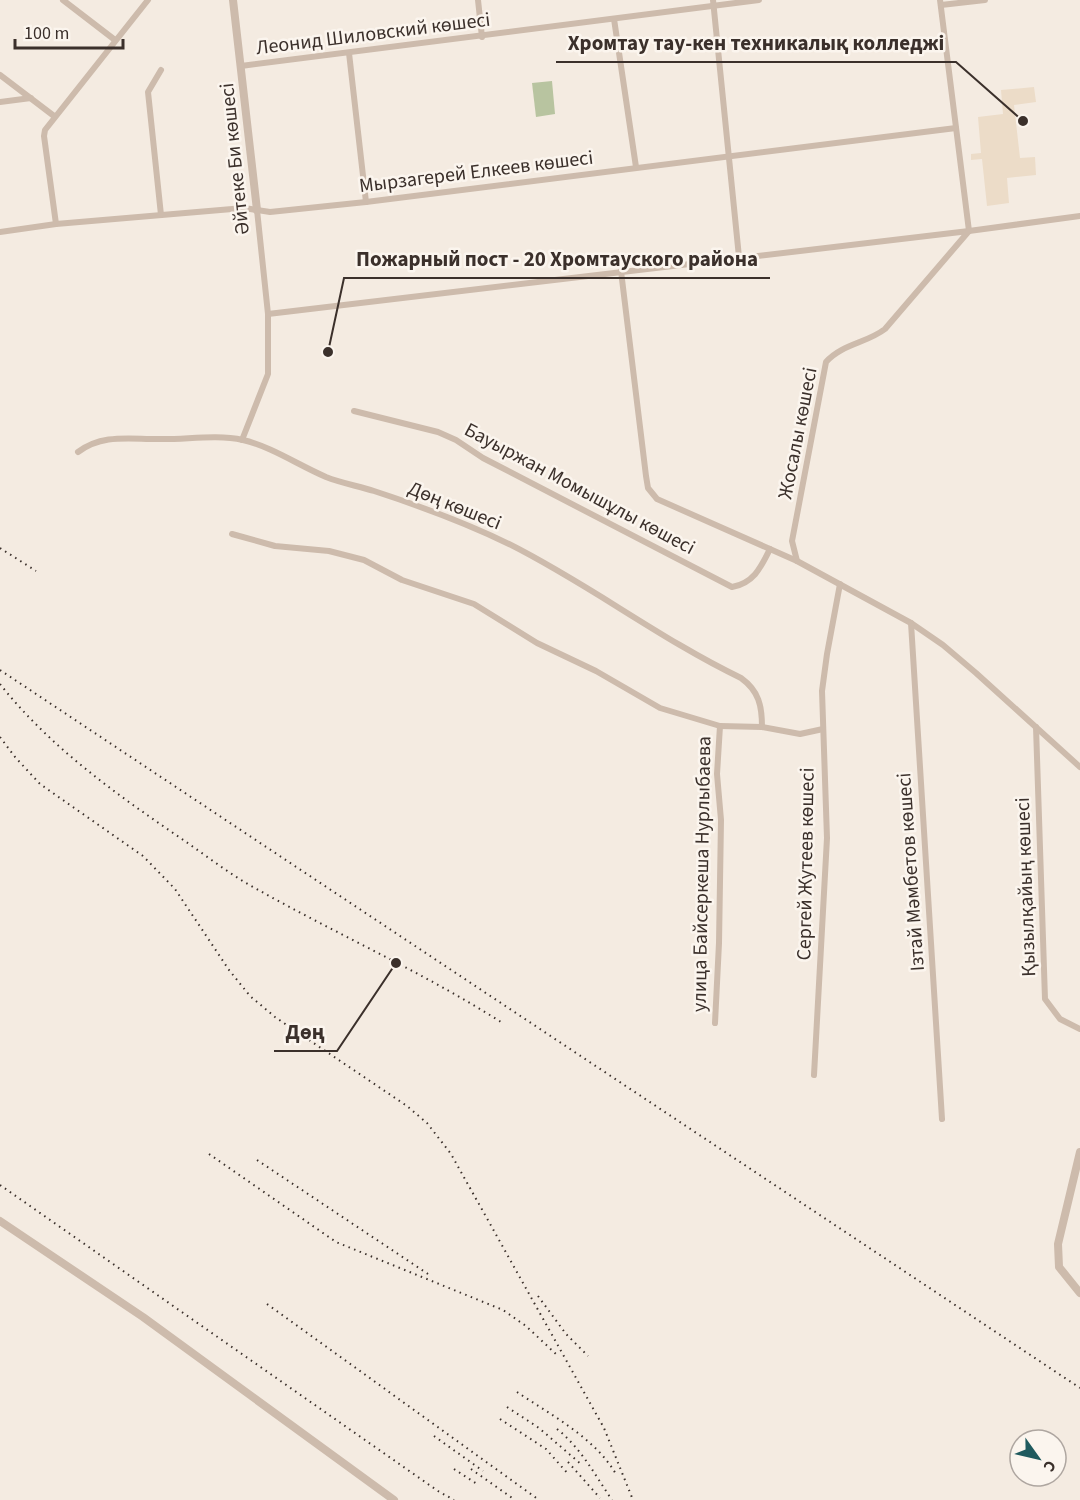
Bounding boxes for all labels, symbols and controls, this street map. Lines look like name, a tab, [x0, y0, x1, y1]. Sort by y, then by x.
street label: Леонид Шиловский көшесі	[254, 6, 492, 62]
scale bar	[15, 12, 123, 50]
text: 100 m	[24, 21, 69, 46]
callout: Хромтау тау-кен техникалық колледжі	[556, 23, 956, 62]
text: Хромтау тау-кен техникалық колледжі	[568, 28, 944, 58]
street label: Әйтеке Би көшесі	[213, 81, 257, 236]
street label: Мырзагерей Елкеев көшесі	[357, 144, 595, 200]
callout: Пожарный пост - 20 Хромтауского района	[344, 239, 770, 278]
text: Пожарный пост - 20 Хромтауского района	[356, 244, 758, 274]
street label: Жосалы көшесі	[771, 365, 824, 502]
street label: Бауыржан Момышұлы көшесі	[459, 416, 700, 562]
street label: Дөң көшесі	[404, 474, 506, 537]
street label: улица Байсеркеша Нурлыбаева	[686, 736, 718, 1012]
street label: Сергей Жутеев көшесі	[790, 767, 822, 961]
street label: Ізтай Мәмбетов көшесі	[890, 772, 932, 972]
street label: Қызылқайың көшесі	[1009, 797, 1043, 977]
callout: Дөң	[274, 1012, 337, 1051]
text: Дөң	[286, 1017, 325, 1047]
north arrow	[1008, 1428, 1068, 1488]
text: С	[1038, 1456, 1061, 1476]

